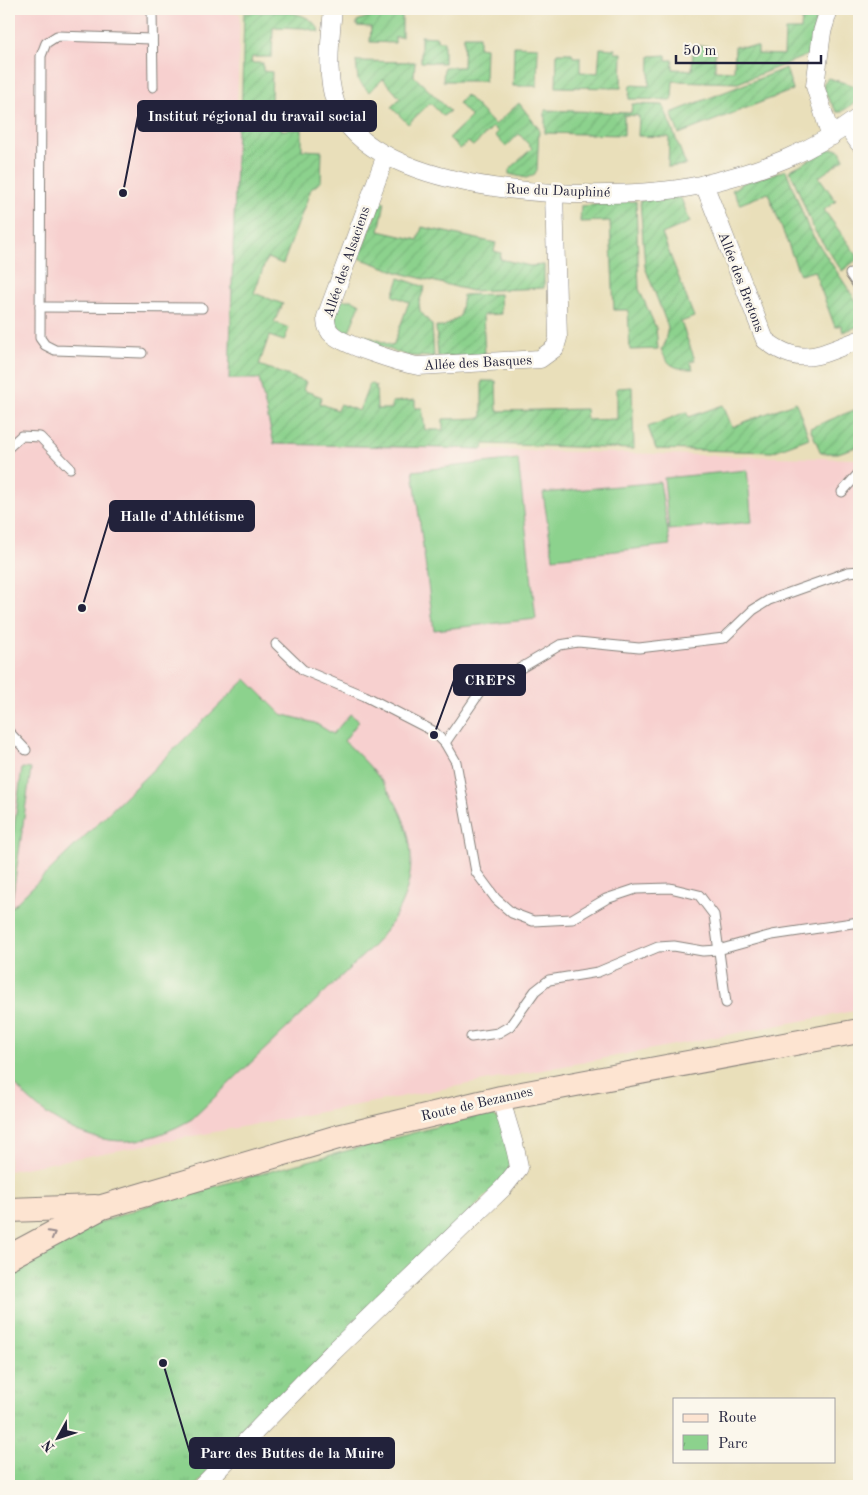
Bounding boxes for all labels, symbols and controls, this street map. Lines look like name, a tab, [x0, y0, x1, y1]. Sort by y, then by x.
scale bar	[676, 32, 820, 64]
text: 50 m	[683, 44, 717, 59]
callout: Institut régional du travail social	[138, 101, 376, 131]
text: Institut régional du travail social	[148, 110, 367, 125]
street label: Rue du Dauphiné	[506, 182, 610, 200]
street label: Allée des Alsaciens	[321, 205, 373, 319]
street label: Allée des Bretons	[715, 230, 767, 334]
street label: Allée des Basques	[423, 353, 533, 373]
callout: Halle d'Athlétisme	[110, 501, 254, 531]
text: Halle d'Athlétisme	[120, 510, 244, 525]
callout: CREPS	[454, 665, 525, 695]
text: CREPS	[464, 674, 516, 689]
street label: Route de Bezannes	[420, 1084, 534, 1124]
one-way arrow	[46, 1230, 55, 1240]
legend	[673, 1398, 836, 1462]
text: Route	[718, 1411, 756, 1426]
north arrow	[32, 1412, 82, 1462]
text: N	[40, 1437, 58, 1454]
text: Parc	[718, 1437, 748, 1452]
callout: Parc des Buttes de la Muire	[190, 1438, 394, 1468]
text: Parc des Buttes de la Muire	[200, 1447, 384, 1462]

